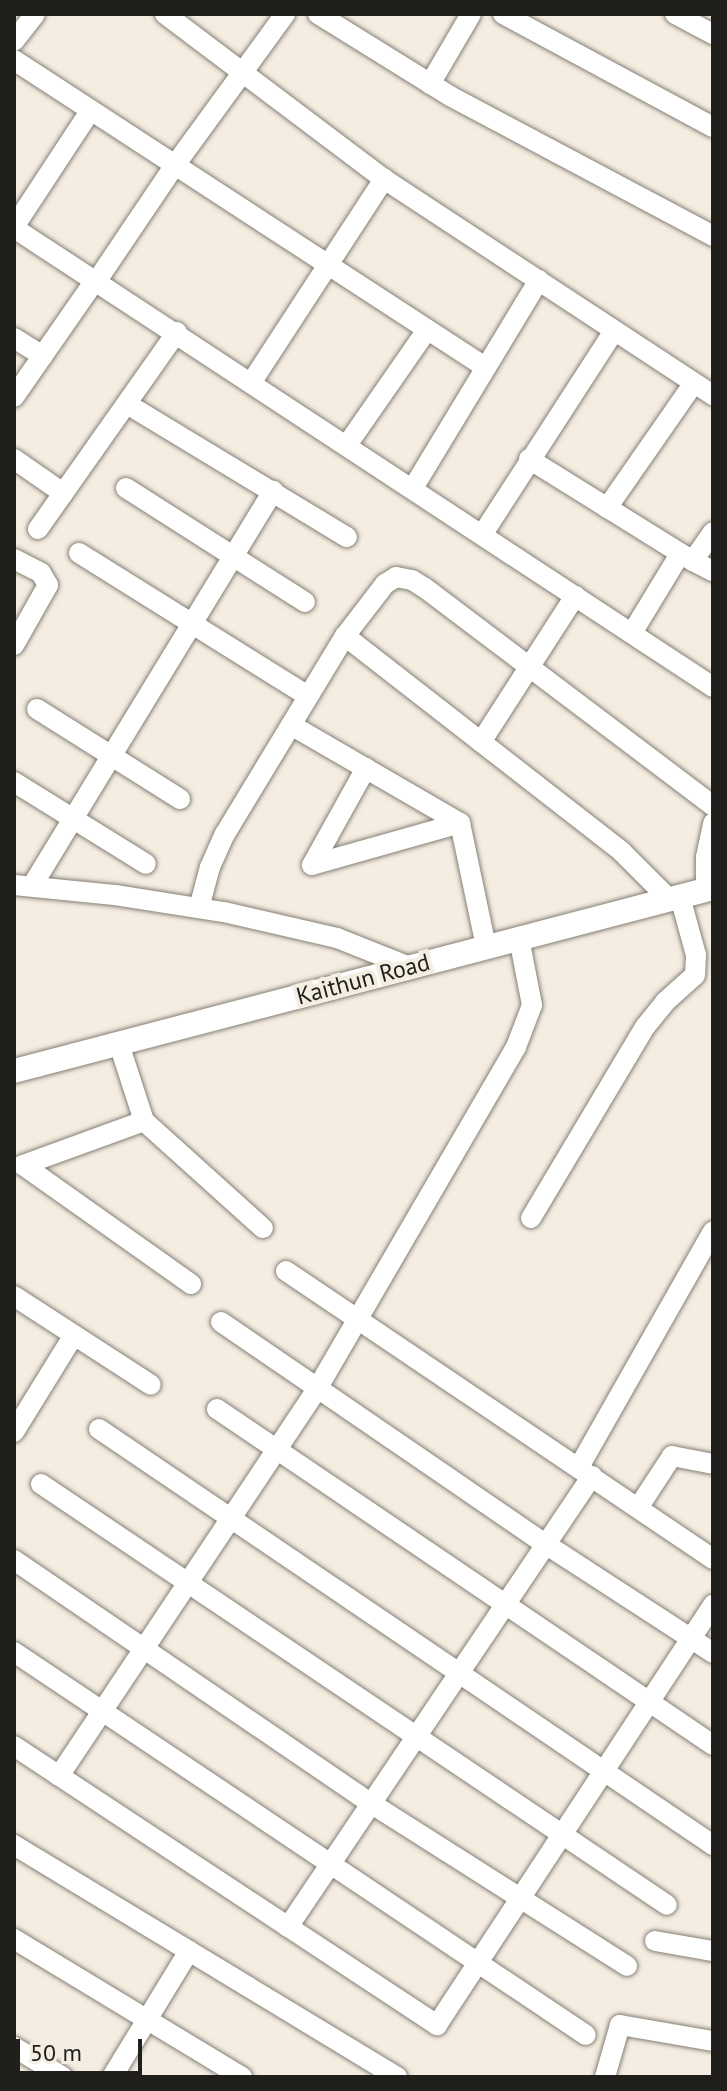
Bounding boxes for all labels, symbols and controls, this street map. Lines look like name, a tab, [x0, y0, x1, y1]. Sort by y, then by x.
street label: Kaithun Road	[293, 947, 433, 1011]
scale bar	[20, 2023, 146, 2073]
text: 50 m	[30, 2037, 82, 2068]

